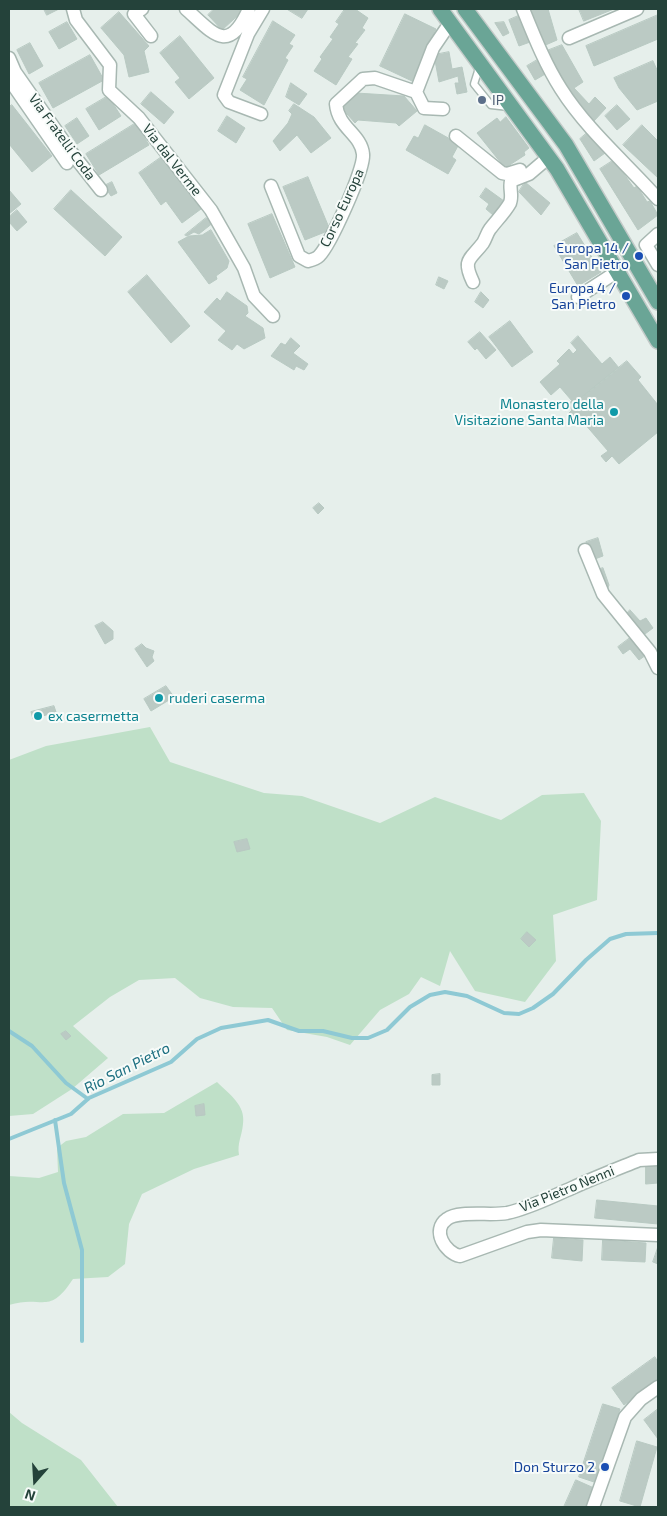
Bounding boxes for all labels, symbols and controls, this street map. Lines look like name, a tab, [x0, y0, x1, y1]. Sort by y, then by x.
street label: Via Fratelli Coda	[25, 90, 99, 184]
place label: IP	[492, 92, 504, 108]
marker: IP	[476, 94, 488, 106]
street label: Via dal Verme	[139, 121, 205, 199]
street label: Corso Europa	[316, 166, 368, 250]
place label: Europa 14 / San Pietro	[556, 240, 629, 272]
marker: Europa 14 / San Pietro	[633, 250, 645, 262]
place label: Europa 4 / San Pietro	[549, 280, 616, 312]
marker: Europa 4 / San Pietro	[620, 290, 632, 302]
place label: Monastero della Visitazione Santa Maria	[455, 396, 604, 428]
marker: Monastero della Visitazione Santa Maria	[608, 406, 620, 418]
place label: ruderi caserma	[169, 690, 265, 706]
marker: ruderi caserma	[153, 692, 165, 704]
place label: ex casermetta	[48, 708, 139, 724]
marker: ex casermetta	[32, 710, 44, 722]
water label: Rio San Pietro	[81, 1039, 173, 1097]
street label: Via Pietro Nenni	[517, 1162, 617, 1216]
north arrow	[10, 1456, 60, 1506]
place label: Don Sturzo 2	[514, 1459, 595, 1475]
marker: Don Sturzo 2	[599, 1461, 611, 1473]
text: N	[22, 1486, 38, 1505]

